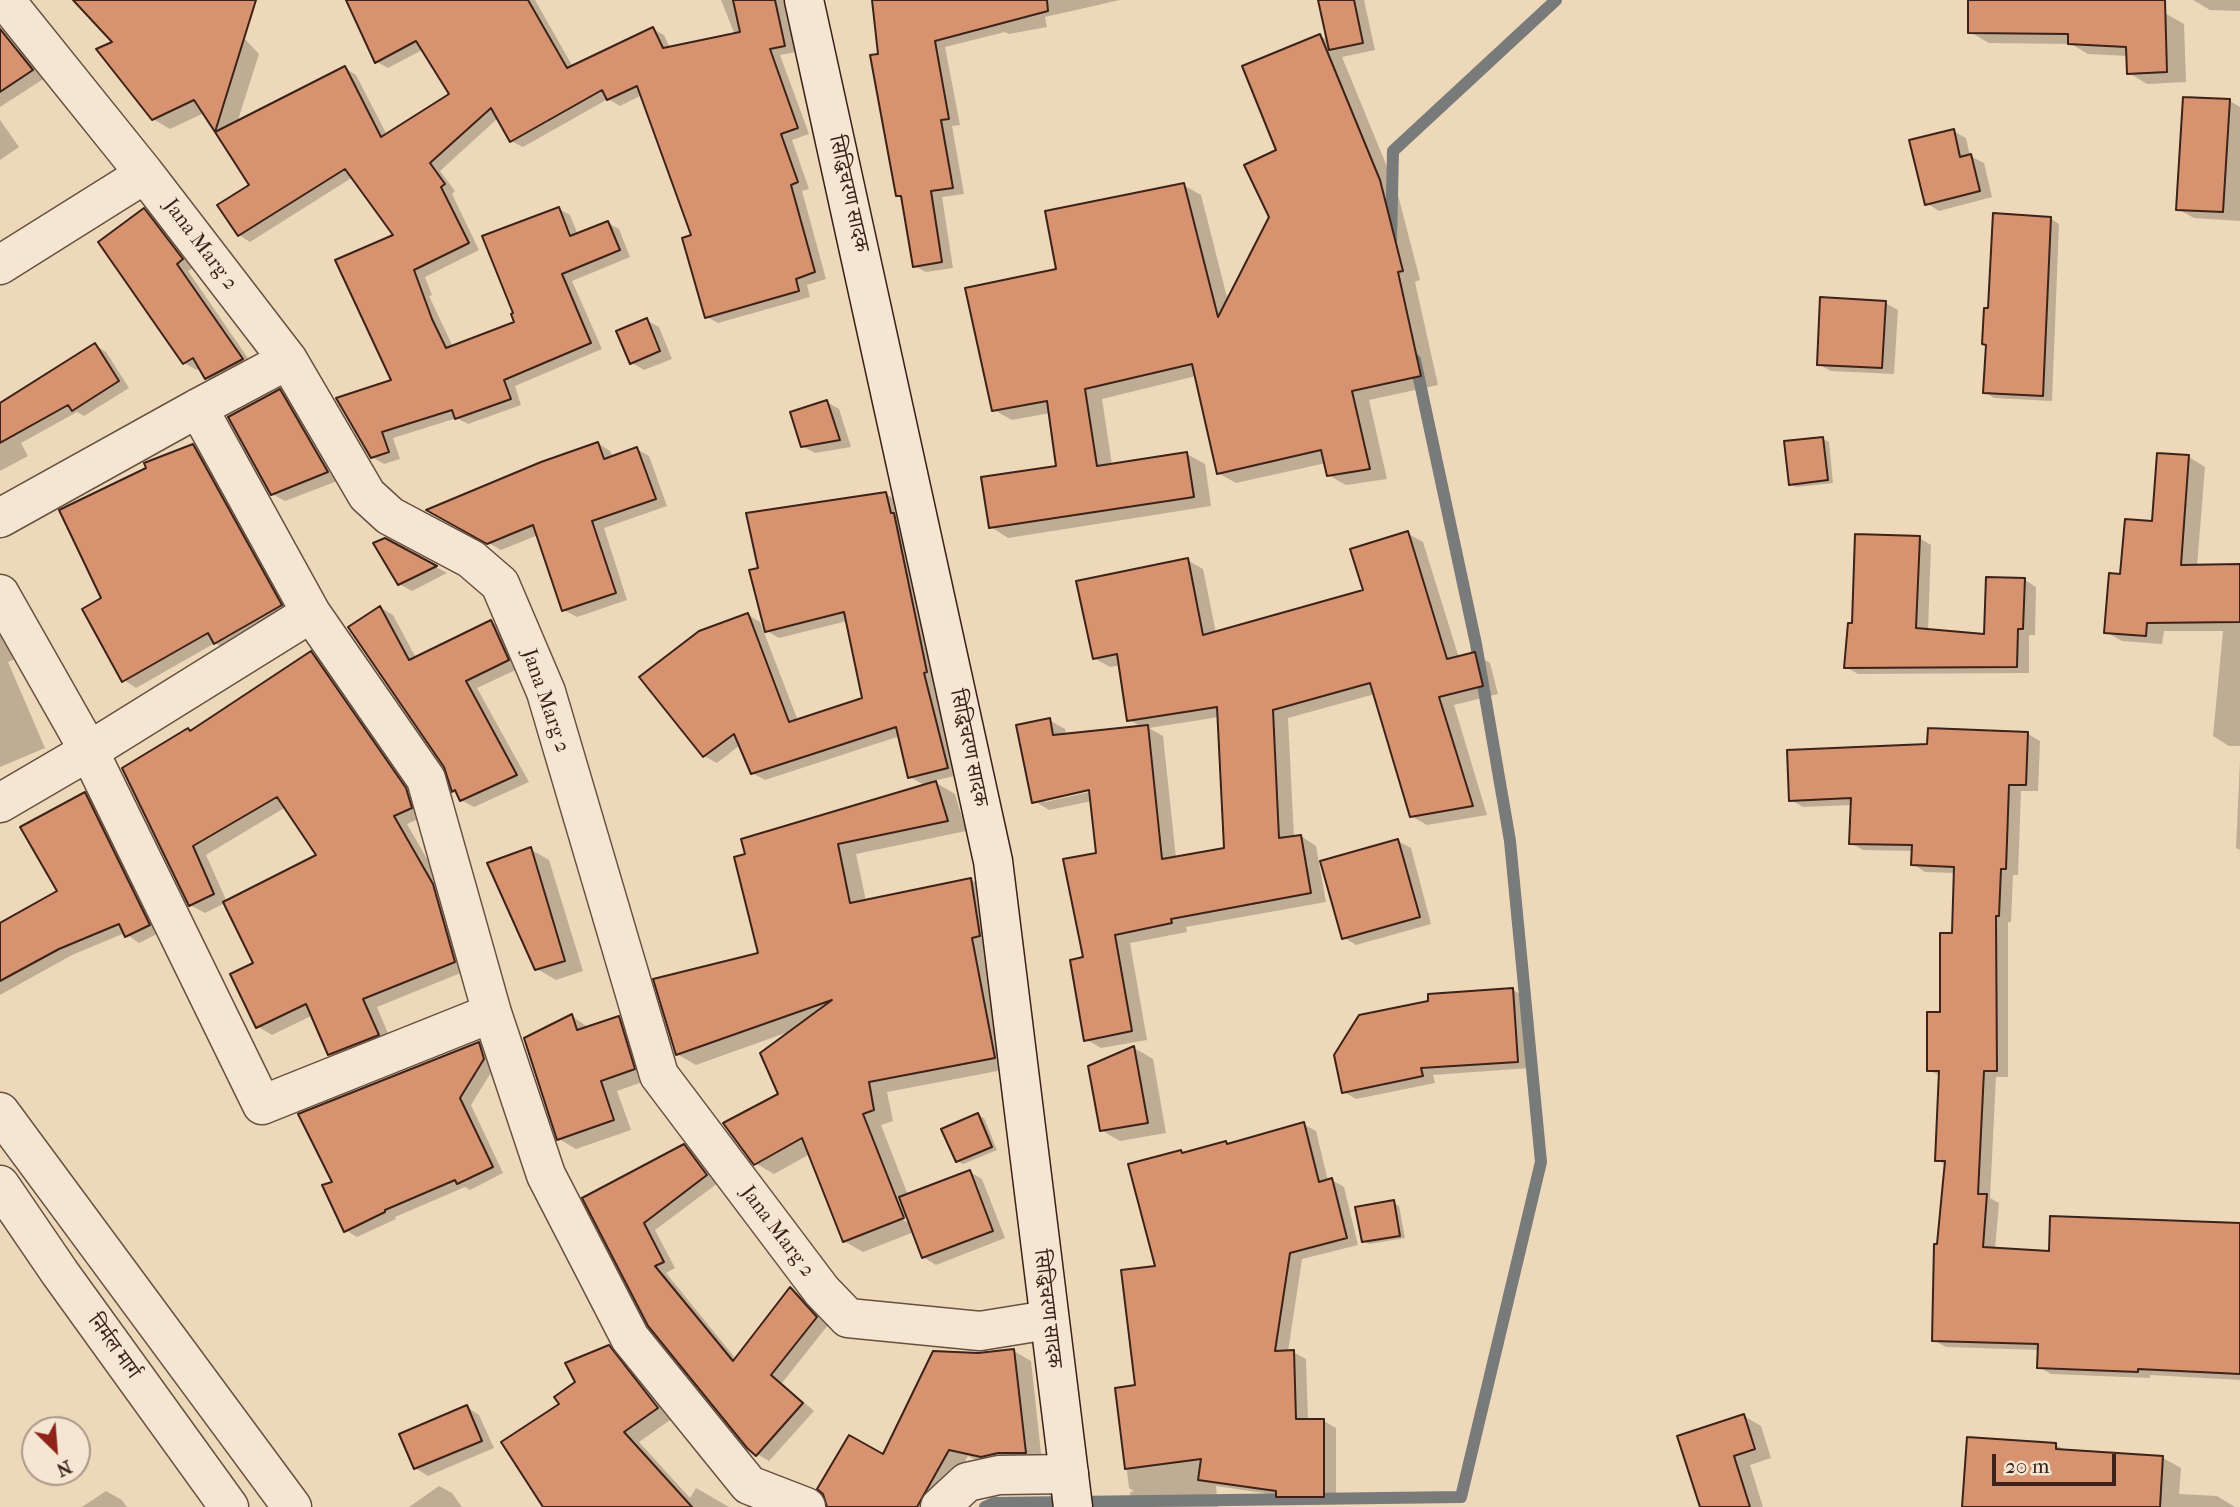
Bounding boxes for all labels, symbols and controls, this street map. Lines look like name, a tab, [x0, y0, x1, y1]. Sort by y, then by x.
street label: सिद्धिचरण सादक	[822, 133, 874, 255]
street label: Jana Marg 2	[157, 194, 243, 296]
street label: Jana Marg 2	[516, 646, 574, 756]
street label: सिद्धिचरण सादक	[943, 687, 993, 809]
street label: Jana Marg 2	[734, 1181, 820, 1283]
street label: सिद्धिचरण सादक	[1027, 1248, 1067, 1370]
street label: निर्मल मार्ग	[81, 1310, 145, 1384]
north arrow	[21, 1416, 91, 1486]
scale bar	[1995, 1440, 2119, 1484]
text: 20 m	[2005, 1454, 2049, 1478]
text: N	[53, 1455, 75, 1481]

